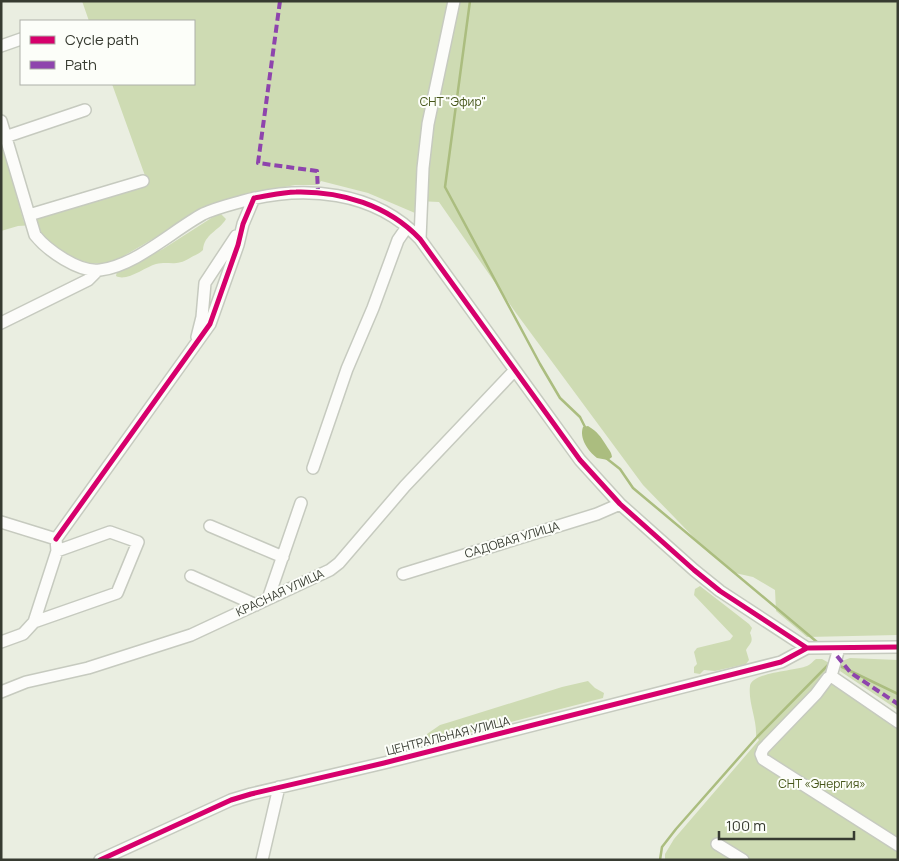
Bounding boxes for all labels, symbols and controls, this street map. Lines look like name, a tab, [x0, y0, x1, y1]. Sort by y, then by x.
legend	[20, 20, 195, 85]
text: Cycle path	[65, 29, 139, 50]
text: Path	[65, 54, 97, 75]
park label: СНТ "Эфир"	[420, 93, 486, 110]
street label: САДОВАЯ УЛИЦА	[462, 517, 562, 562]
street label: КРАСНАЯ УЛИЦА	[233, 565, 327, 620]
street label: ЦЕНТРАЛЬНАЯ УЛИЦА	[384, 712, 512, 759]
park label: СНТ «Энергия»	[778, 775, 866, 792]
scale bar	[719, 808, 854, 840]
text: 100 m	[726, 815, 766, 836]

